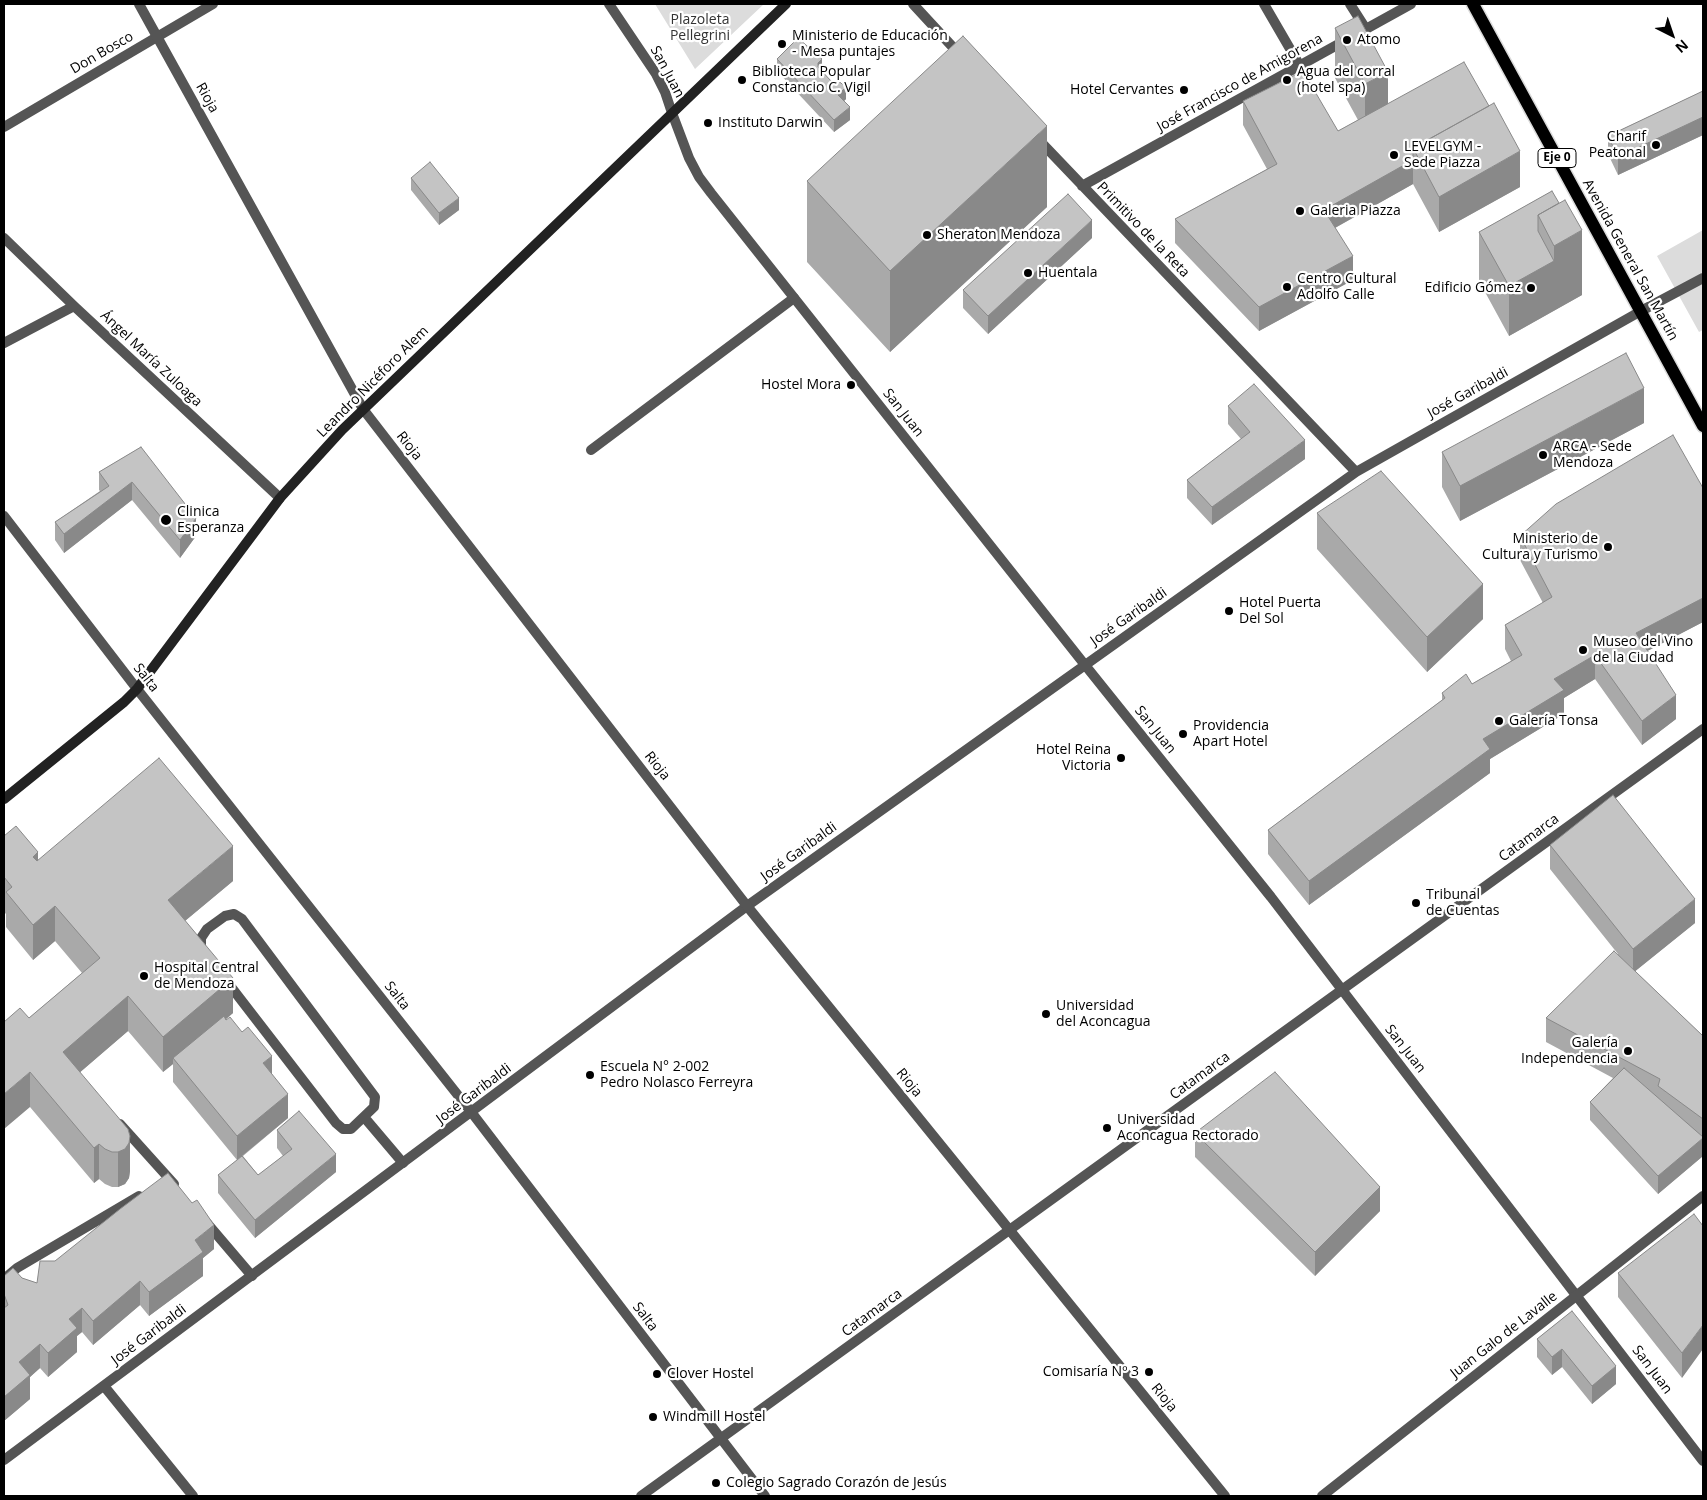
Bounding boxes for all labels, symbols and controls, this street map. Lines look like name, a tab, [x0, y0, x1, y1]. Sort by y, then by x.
north arrow	[1647, 10, 1697, 60]
park label: Plazoleta Pellegrini	[670, 12, 730, 44]
street label: Don Bosco	[67, 28, 137, 78]
place label: Ministerio de Educación - Mesa puntajes	[792, 28, 948, 60]
street label: José Francisco de Amigorena	[1154, 30, 1326, 136]
place label: Atomo	[1357, 32, 1401, 48]
marker: Atomo	[1341, 34, 1353, 46]
text: N	[1672, 36, 1693, 58]
marker: Ministerio de Educación - Mesa puntajes	[776, 38, 788, 50]
street label: San Juan	[646, 43, 688, 101]
place label: Biblioteca Popular Constancio C. Vigil	[752, 64, 871, 96]
place label: Agua del corral (hotel spa)	[1297, 64, 1395, 96]
marker: Biblioteca Popular Constancio C. Vigil	[736, 74, 748, 86]
marker: Agua del corral (hotel spa)	[1281, 74, 1293, 86]
street label: Rioja	[192, 80, 222, 116]
place label: Hotel Cervantes	[1070, 82, 1174, 98]
marker: Hotel Cervantes	[1178, 84, 1190, 96]
place label: Instituto Darwin	[718, 115, 823, 131]
marker: Instituto Darwin	[702, 117, 714, 129]
place label: Charif Peatonal	[1589, 129, 1646, 162]
place label: LEVELGYM - Sede Piazza	[1404, 139, 1481, 172]
marker: Charif Peatonal	[1650, 139, 1662, 151]
road number: Eje 0	[1538, 148, 1576, 168]
marker: LEVELGYM - Sede Piazza	[1388, 149, 1400, 161]
street label: Avenida General San Martín	[1579, 176, 1681, 344]
street label: Primitivo de la Reta	[1093, 179, 1193, 281]
place label: Galeria Piazza	[1310, 203, 1401, 219]
marker: Galeria Piazza	[1294, 205, 1306, 217]
place label: Sheraton Mendoza	[937, 227, 1061, 243]
marker: Sheraton Mendoza	[921, 229, 933, 241]
place label: Huentala	[1038, 265, 1097, 281]
marker: Huentala	[1022, 267, 1034, 279]
place label: Centro Cultural Adolfo Calle	[1297, 271, 1397, 304]
place label: Edificio Gómez	[1425, 280, 1521, 296]
marker: Centro Cultural Adolfo Calle	[1281, 281, 1293, 293]
marker: Edificio Gómez	[1525, 282, 1537, 294]
street label: Ángel María Zuloaga	[97, 308, 205, 410]
street label: Leandro Nicéforo Alem	[314, 323, 432, 441]
street label: José Garibaldi	[1425, 364, 1511, 422]
place label: Hostel Mora	[761, 377, 841, 393]
marker: Hostel Mora	[845, 379, 857, 391]
street label: San Juan	[879, 386, 927, 440]
street label: Rioja	[393, 428, 425, 464]
place label: ARCA - Sede Mendoza	[1553, 439, 1632, 472]
marker: ARCA - Sede Mendoza	[1537, 449, 1549, 461]
place label: Clinica Esperanza	[177, 504, 244, 536]
marker: Clinica Esperanza	[159, 513, 173, 527]
place label: Ministerio de Cultura y Turismo	[1482, 531, 1598, 564]
marker: Ministerio de Cultura y Turismo	[1602, 541, 1614, 553]
street label: José Garibaldi	[1088, 584, 1170, 650]
place label: Hotel Puerta Del Sol	[1239, 595, 1321, 628]
marker: Hotel Puerta Del Sol	[1223, 605, 1235, 617]
place label: Museo del Vino de la Ciudad	[1593, 634, 1693, 666]
marker: Museo del Vino de la Ciudad	[1577, 644, 1589, 656]
street label: Salta	[130, 660, 162, 696]
street label: San Juan	[1131, 703, 1179, 757]
place label: Galería Tonsa	[1509, 713, 1598, 729]
marker: Galería Tonsa	[1493, 715, 1505, 727]
place label: Providencia Apart Hotel	[1193, 718, 1269, 750]
marker: Providencia Apart Hotel	[1177, 728, 1189, 740]
place label: Hotel Reina Victoria	[1036, 742, 1111, 774]
street label: Rioja	[641, 748, 673, 784]
marker: Hotel Reina Victoria	[1115, 752, 1127, 764]
street label: Catamarca	[1496, 811, 1562, 865]
street label: José Garibaldi	[758, 819, 840, 885]
place label: Tribunal de Cuentas	[1426, 887, 1499, 920]
marker: Tribunal de Cuentas	[1410, 897, 1422, 909]
place label: Hospital Central de Mendoza	[154, 960, 259, 992]
marker: Hospital Central de Mendoza	[138, 970, 150, 982]
street label: Salta	[381, 978, 413, 1014]
place label: Universidad del Aconcagua	[1056, 998, 1151, 1030]
marker: Universidad del Aconcagua	[1040, 1008, 1052, 1020]
street label: San Juan	[1381, 1022, 1429, 1076]
place label: Galería Independencia	[1521, 1035, 1618, 1068]
marker: Galería Independencia	[1622, 1045, 1634, 1057]
street label: Catamarca	[1167, 1049, 1233, 1103]
place label: Escuela N° 2-002 Pedro Nolasco Ferreyra	[600, 1059, 753, 1092]
street label: José Garibaldi	[433, 1060, 515, 1128]
street label: Rioja	[892, 1065, 926, 1101]
marker: Escuela N° 2-002 Pedro Nolasco Ferreyra	[584, 1069, 596, 1081]
place label: Universidad Aconcagua Rectorado	[1117, 1112, 1259, 1144]
marker: Universidad Aconcagua Rectorado	[1101, 1122, 1113, 1134]
street label: Catamarca	[839, 1286, 905, 1340]
street label: Juan Galo de Lavalle	[1447, 1288, 1561, 1382]
street label: Salta	[629, 1299, 661, 1335]
street label: José Garibaldi	[108, 1301, 190, 1369]
street label: San Juan	[1628, 1342, 1676, 1398]
place label: Comisaría Nº 3	[1043, 1364, 1139, 1380]
place label: Clover Hostel	[667, 1366, 754, 1382]
marker: Comisaría Nº 3	[1143, 1366, 1155, 1378]
marker: Clover Hostel	[651, 1368, 663, 1380]
street label: Rioja	[1147, 1380, 1181, 1416]
place label: Windmill Hostel	[663, 1409, 766, 1425]
marker: Windmill Hostel	[647, 1411, 659, 1423]
place label: Colegio Sagrado Corazón de Jesús	[726, 1475, 947, 1491]
marker: Colegio Sagrado Corazón de Jesús	[710, 1477, 722, 1489]

